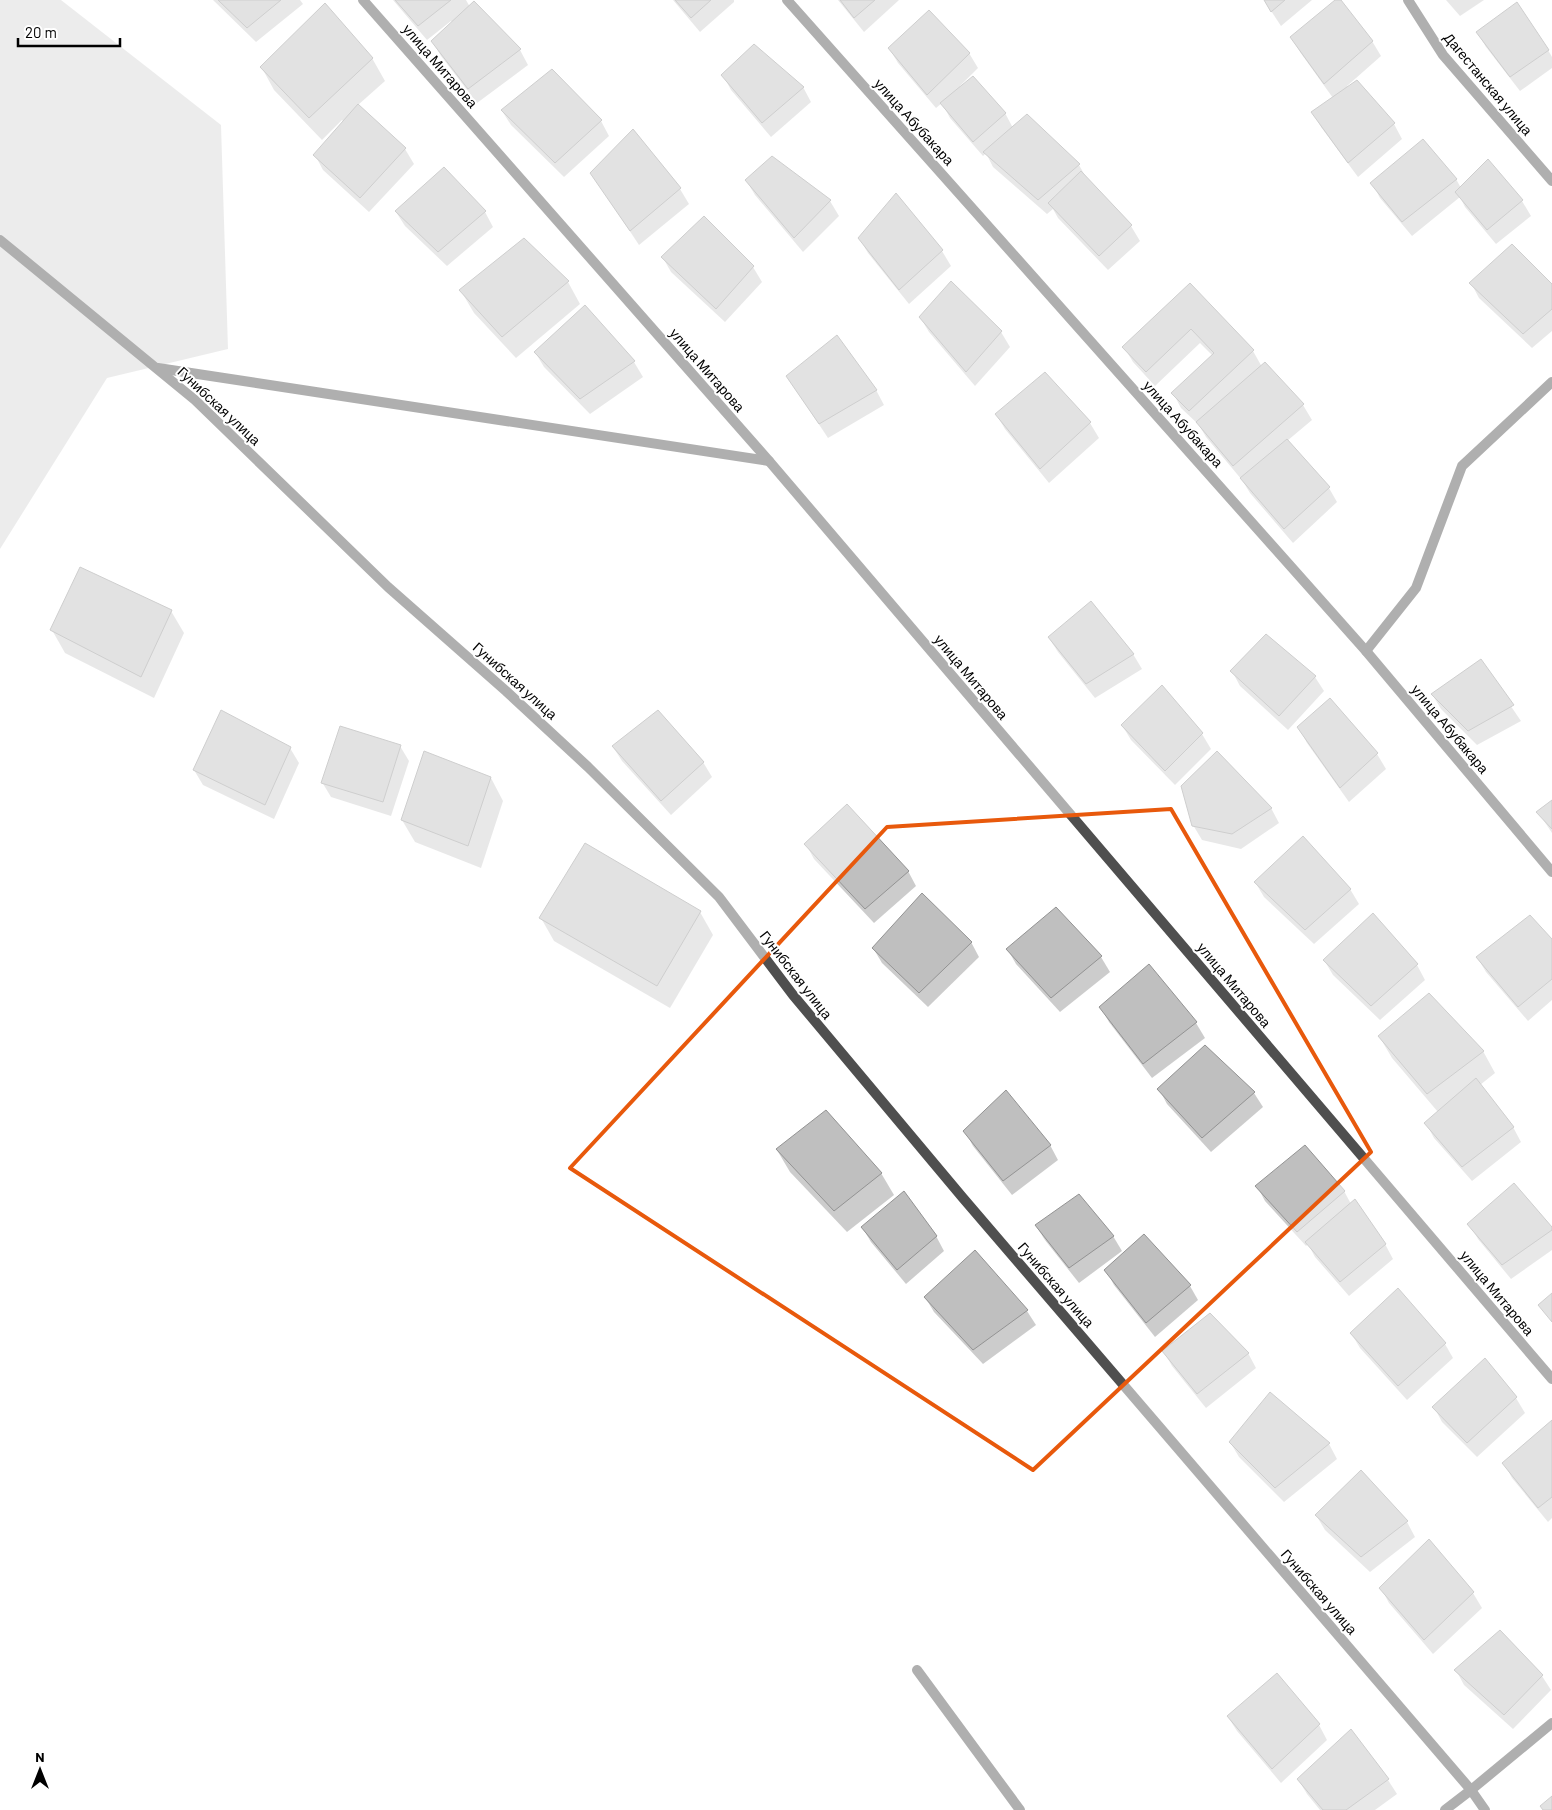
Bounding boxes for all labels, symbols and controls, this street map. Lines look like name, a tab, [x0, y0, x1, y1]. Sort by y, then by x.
scale bar	[18, 15, 120, 47]
street label: улица Митарова	[399, 20, 482, 111]
text: 20 m	[25, 23, 57, 41]
street label: Дагестанская улица	[1441, 29, 1536, 139]
street label: улица Абубакара	[871, 75, 958, 169]
street label: улица Митарова	[666, 324, 749, 415]
street label: Гунибская улица	[174, 363, 264, 449]
street label: улица Абубакара	[1140, 377, 1227, 471]
street label: улица Митарова	[931, 631, 1012, 723]
street label: Гунибская улица	[470, 638, 561, 723]
street label: улица Абубакара	[1408, 681, 1493, 777]
street label: Гунибская улица	[757, 927, 836, 1022]
street label: улица Митарова	[1194, 939, 1275, 1031]
street label: Гунибская улица	[1015, 1239, 1098, 1331]
street label: улица Митарова	[1457, 1247, 1538, 1339]
street label: Гунибская улица	[1278, 1546, 1361, 1638]
north arrow	[15, 1745, 65, 1795]
text: N	[35, 1748, 45, 1765]

